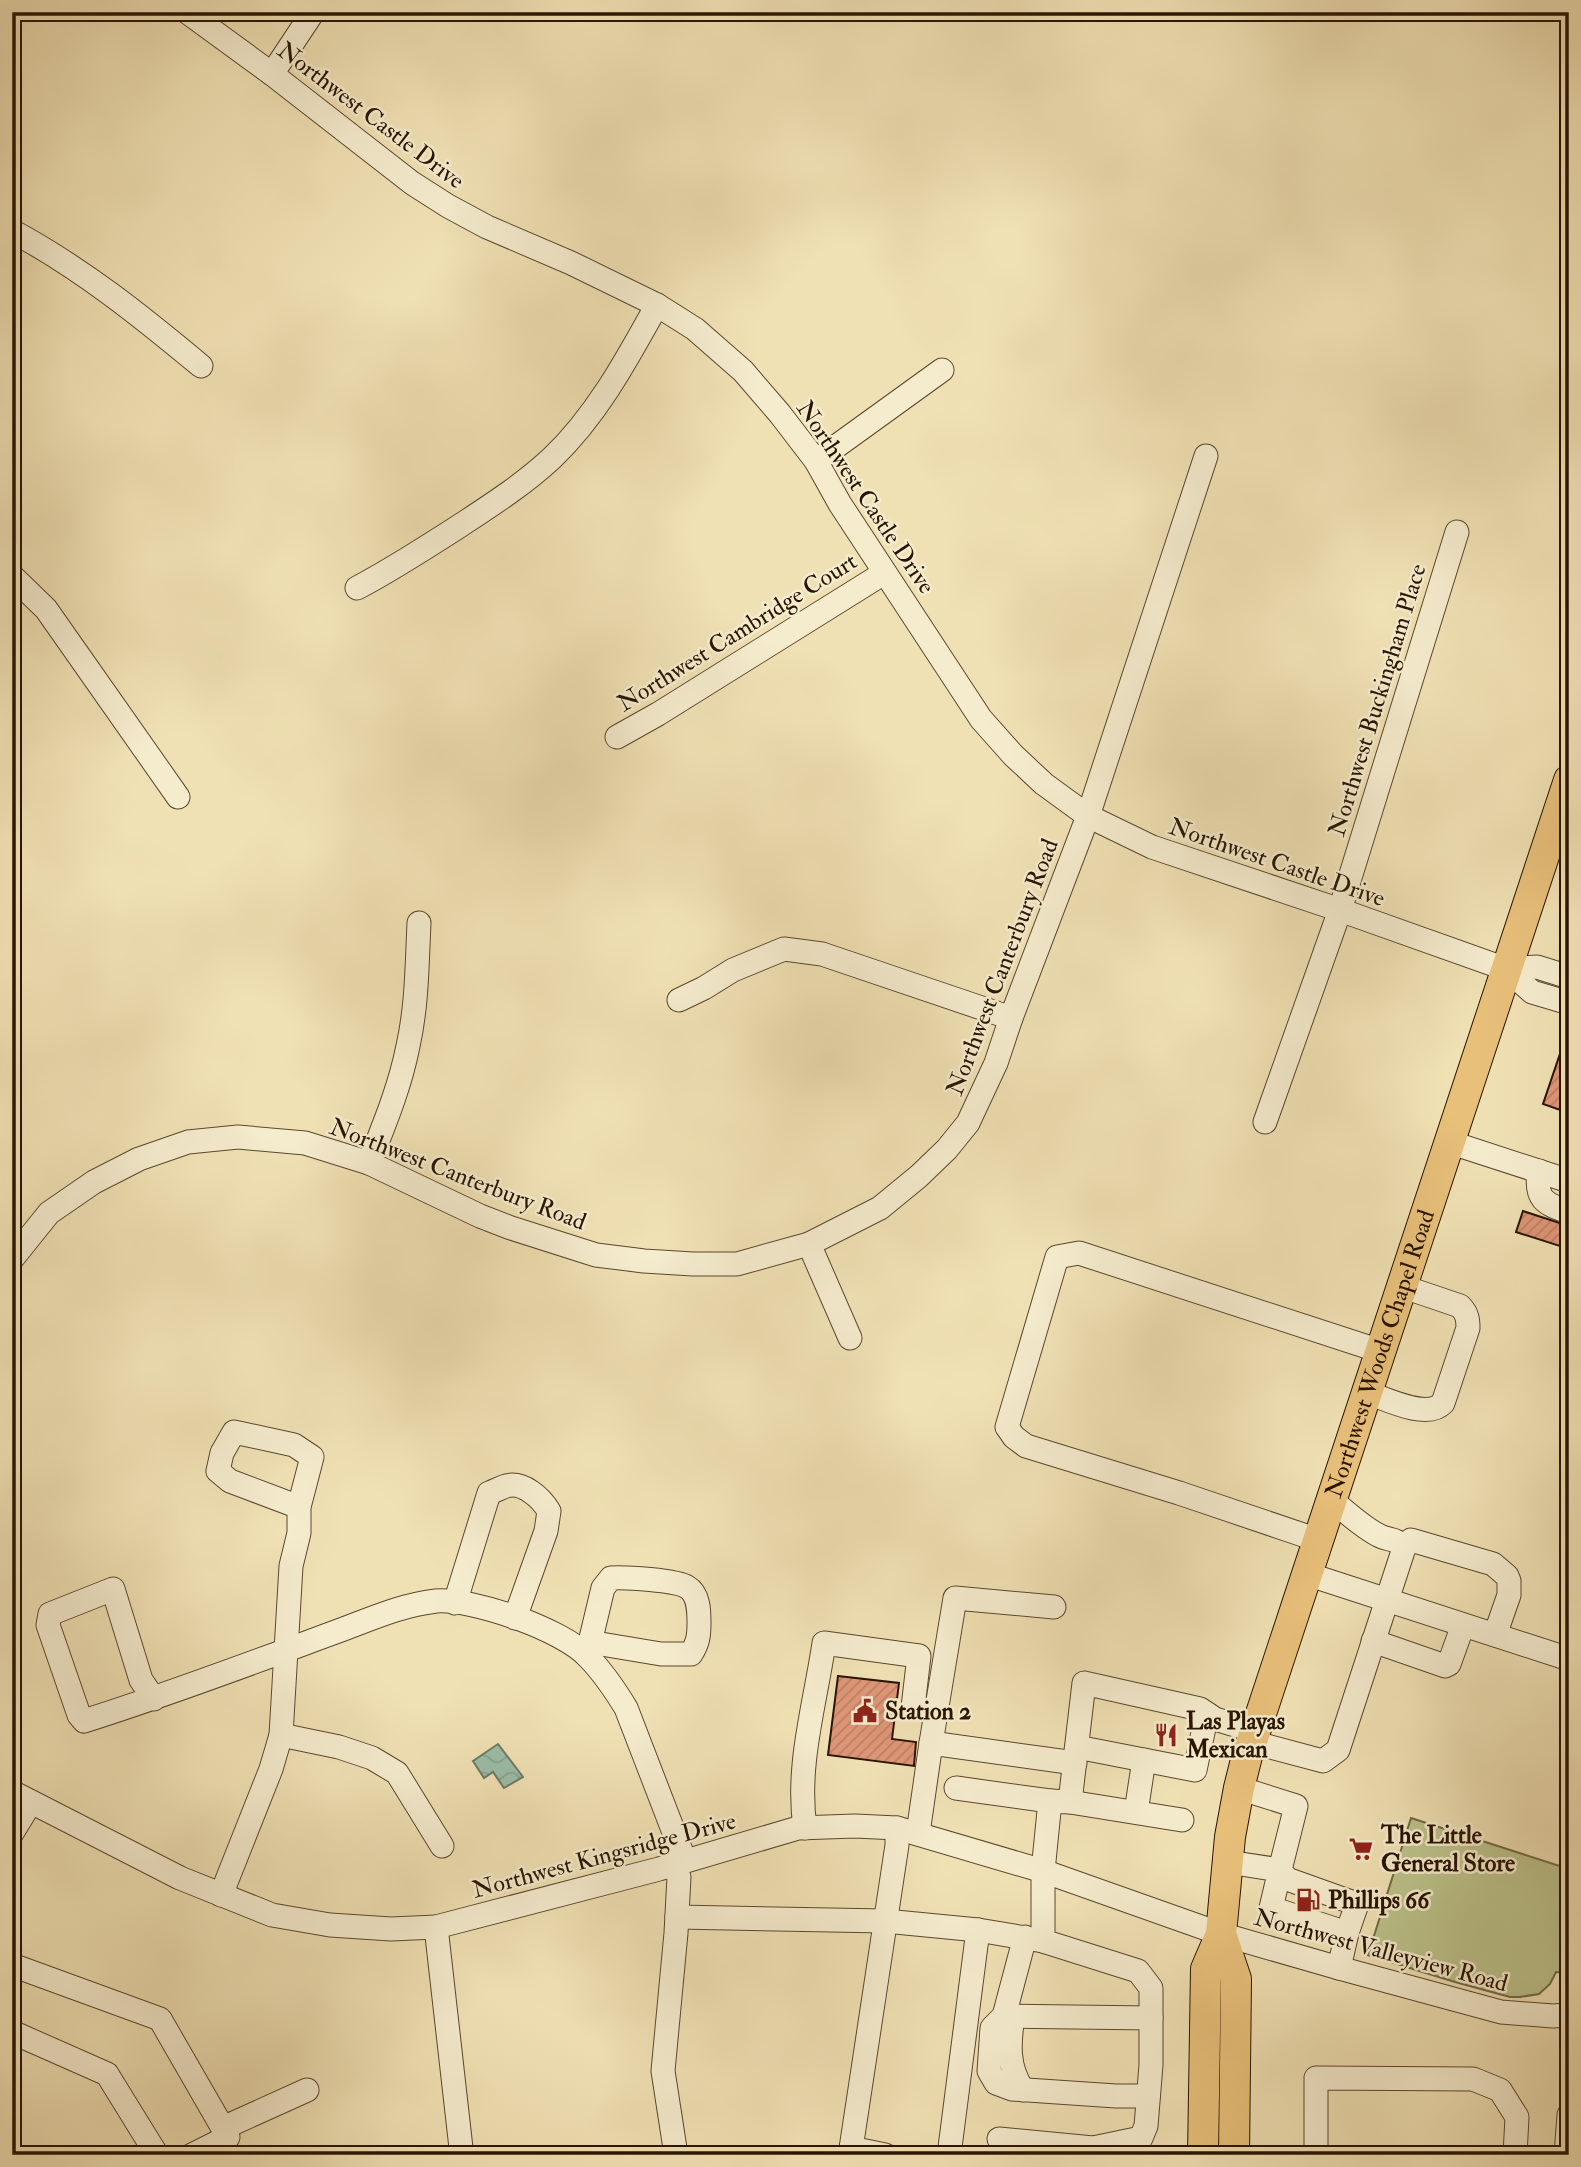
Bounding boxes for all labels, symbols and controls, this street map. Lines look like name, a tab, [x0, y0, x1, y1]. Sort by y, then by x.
street label: Northwest Castle Drive	[271, 35, 471, 196]
street label: Northwest Castle Drive	[789, 395, 942, 600]
street label: Northwest Cambridge Court	[612, 546, 863, 719]
street label: Northwest Buckingham Place	[1321, 560, 1434, 840]
street label: Northwest Castle Drive	[1165, 811, 1389, 914]
street label: Northwest Canterbury Road	[939, 834, 1066, 1100]
street label: Northwest Canterbury Road	[325, 1111, 591, 1238]
street label: Northwest Woods Chapel Road	[1318, 1206, 1442, 1502]
place label: Station 2	[885, 1696, 971, 1727]
public building icon: Station 2	[851, 1697, 879, 1725]
place label: Las Playas Mexican	[1185, 1706, 1285, 1765]
restaurant icon: Las Playas Mexican	[1152, 1721, 1180, 1749]
street label: Northwest Kingsridge Drive	[469, 1805, 739, 1906]
place label: The Little General Store	[1380, 1820, 1515, 1879]
supermarket icon: The Little General Store	[1347, 1835, 1375, 1863]
place label: Phillips 66	[1328, 1885, 1431, 1916]
fuel station icon: Phillips 66	[1294, 1886, 1322, 1914]
street label: Northwest Valleyview Road	[1251, 1902, 1511, 1999]

